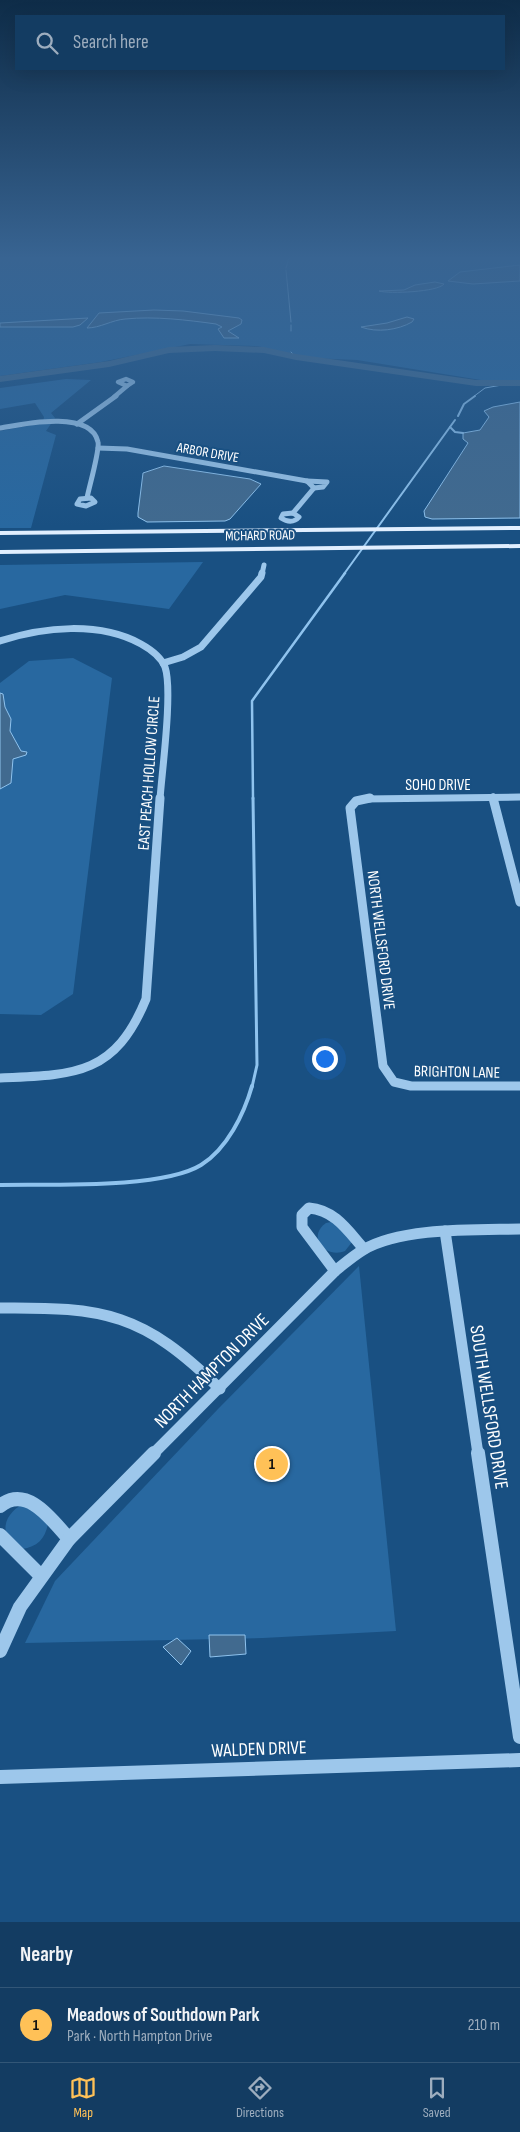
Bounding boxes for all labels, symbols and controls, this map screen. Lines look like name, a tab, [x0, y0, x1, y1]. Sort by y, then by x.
search box	[15, 15, 505, 70]
icon: search	[33, 29, 61, 57]
text: Search here	[73, 31, 149, 54]
street label: ARBOR DRIVE	[175, 439, 240, 466]
street label: MCHARD ROAD	[225, 526, 295, 545]
street label: EAST PEACH HOLLOW CIRCLE	[135, 695, 164, 851]
street label: SOHO DRIVE	[405, 776, 471, 795]
street label: NORTH WELLSFORD DRIVE	[363, 869, 398, 1011]
your location	[312, 1046, 338, 1072]
street label: BRIGHTON LANE	[414, 1062, 500, 1083]
street label: NORTH HAMPTON DRIVE	[150, 1309, 274, 1433]
street label: SOUTH WELLSFORD DRIVE	[464, 1324, 513, 1491]
pin: 1	[256, 1445, 288, 1483]
street label: WALDEN DRIVE	[211, 1736, 307, 1763]
text: Nearby	[20, 1942, 73, 1967]
text: Meadows of Southdown Park	[67, 2004, 260, 2027]
text: 1	[33, 2016, 39, 2035]
text: 210 m	[468, 2016, 500, 2035]
text: Park · North Hampton Drive	[67, 2027, 212, 2046]
tab: Map	[69, 2074, 97, 2121]
tab: Directions	[236, 2074, 284, 2121]
tab: Saved	[423, 2074, 451, 2121]

